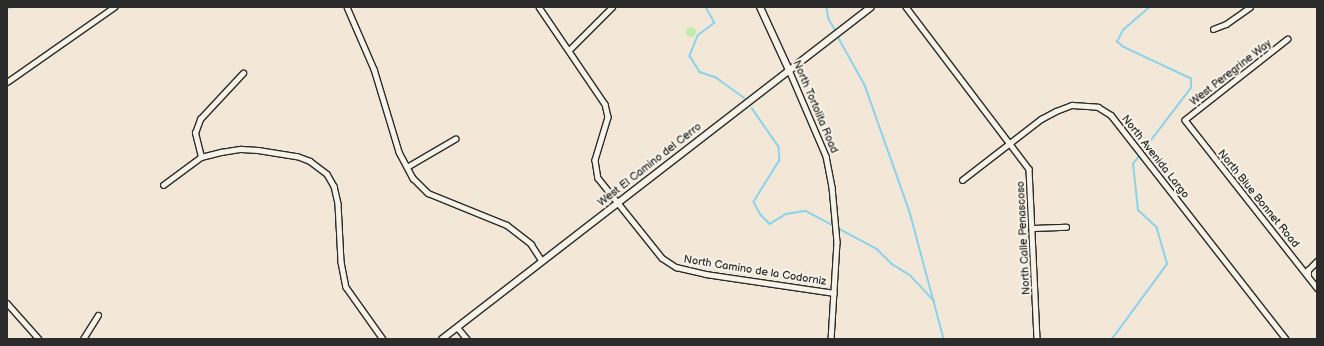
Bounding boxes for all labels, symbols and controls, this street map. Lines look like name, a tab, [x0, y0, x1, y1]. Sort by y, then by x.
street label: West Peregrine Way	[1187, 37, 1275, 109]
street label: North Tortolita Road	[789, 58, 841, 156]
street label: North Avenida Largo	[1118, 113, 1192, 201]
street label: West El Camino del Cerro	[595, 120, 705, 210]
street label: North Blue Bonnet Road	[1214, 147, 1302, 251]
street label: North Calle Penascoso	[1014, 181, 1034, 295]
street label: North Camino de la Codorniz	[683, 253, 827, 289]

